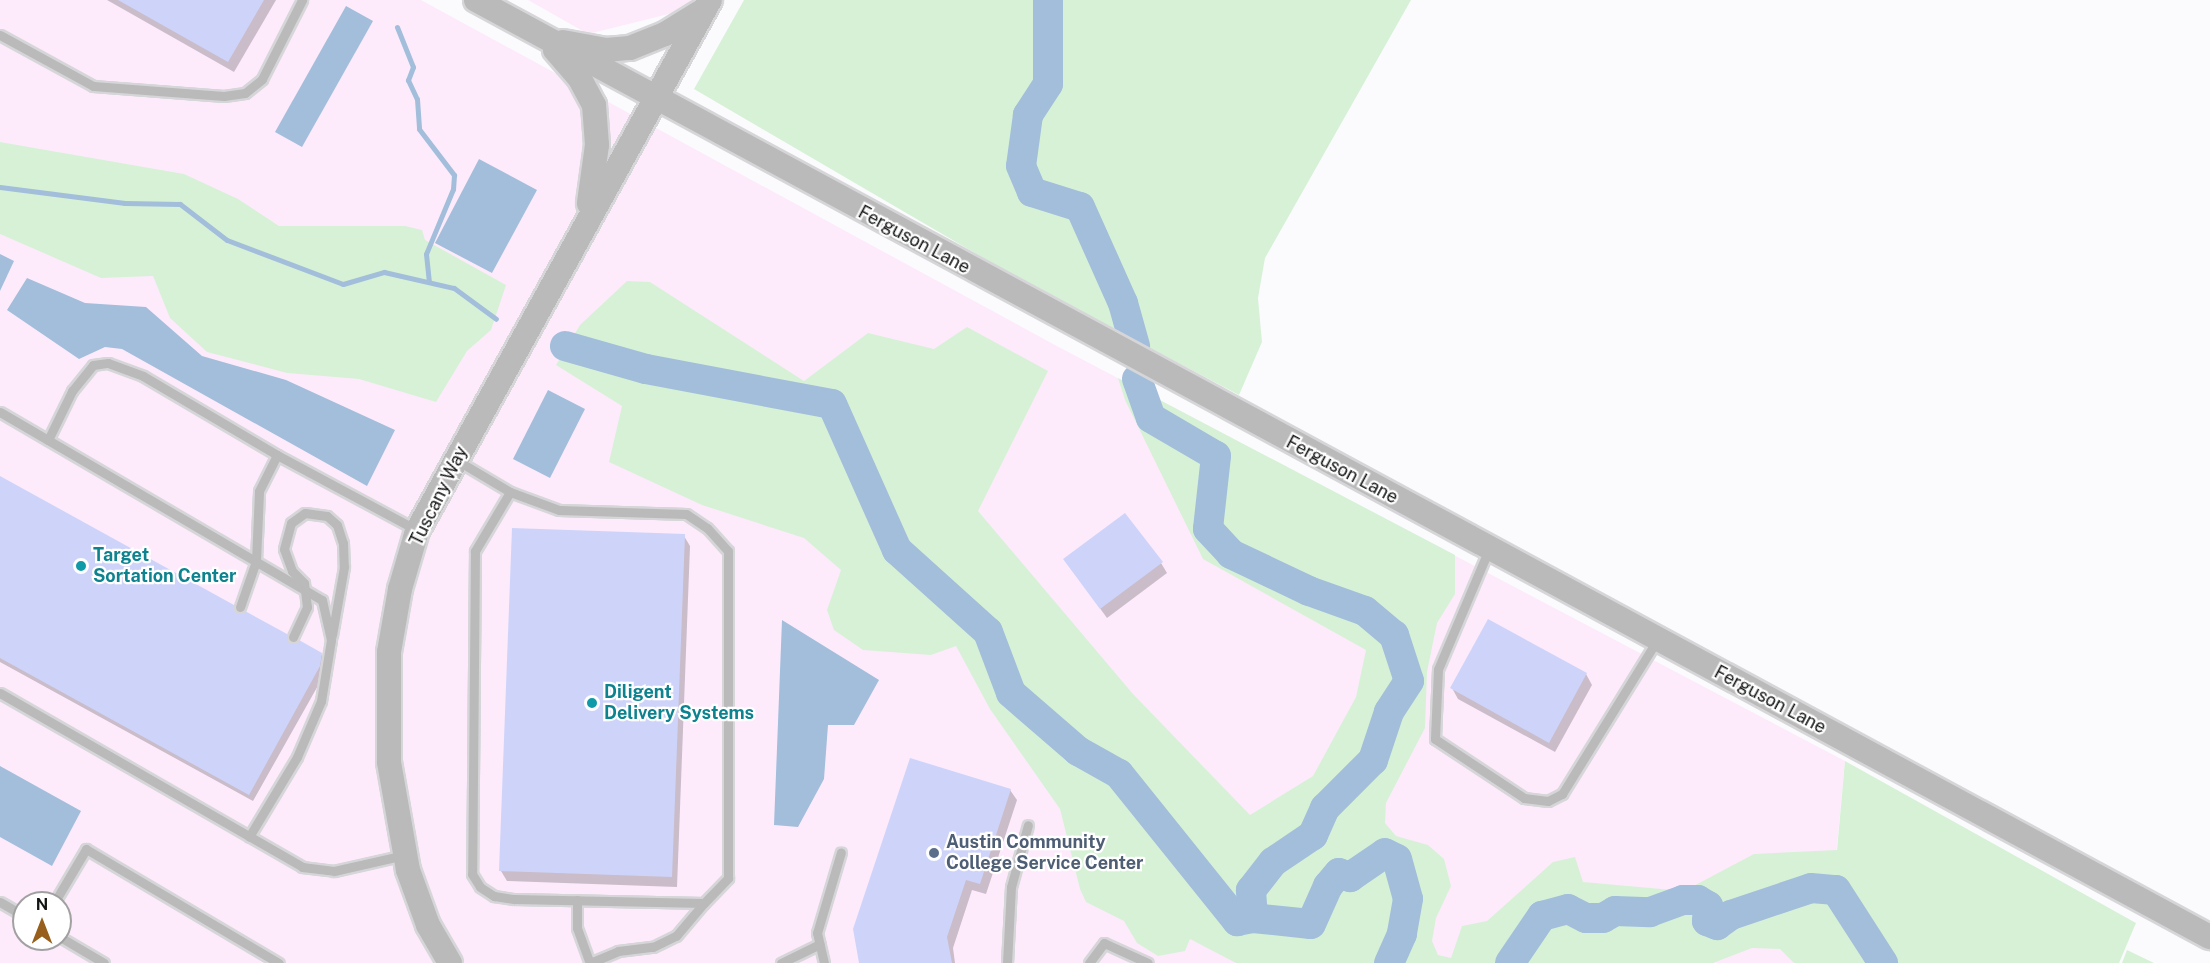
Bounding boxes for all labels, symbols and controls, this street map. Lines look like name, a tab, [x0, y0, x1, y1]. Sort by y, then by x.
street label: Ferguson Lane	[854, 201, 974, 279]
street label: Ferguson Lane	[1282, 431, 1402, 509]
street label: Tuscany Way	[405, 442, 473, 550]
place label: Target Sortation Center	[93, 545, 236, 588]
marker: Target Sortation Center	[74, 559, 88, 573]
street label: Ferguson Lane	[1710, 661, 1830, 739]
place label: Diligent Delivery Systems	[604, 682, 754, 724]
marker: Diligent Delivery Systems	[585, 696, 599, 710]
place label: Austin Community College Service Center	[946, 832, 1144, 874]
marker: Austin Community College Service Center	[927, 846, 941, 860]
north arrow	[12, 891, 72, 951]
text: N	[36, 895, 48, 914]

